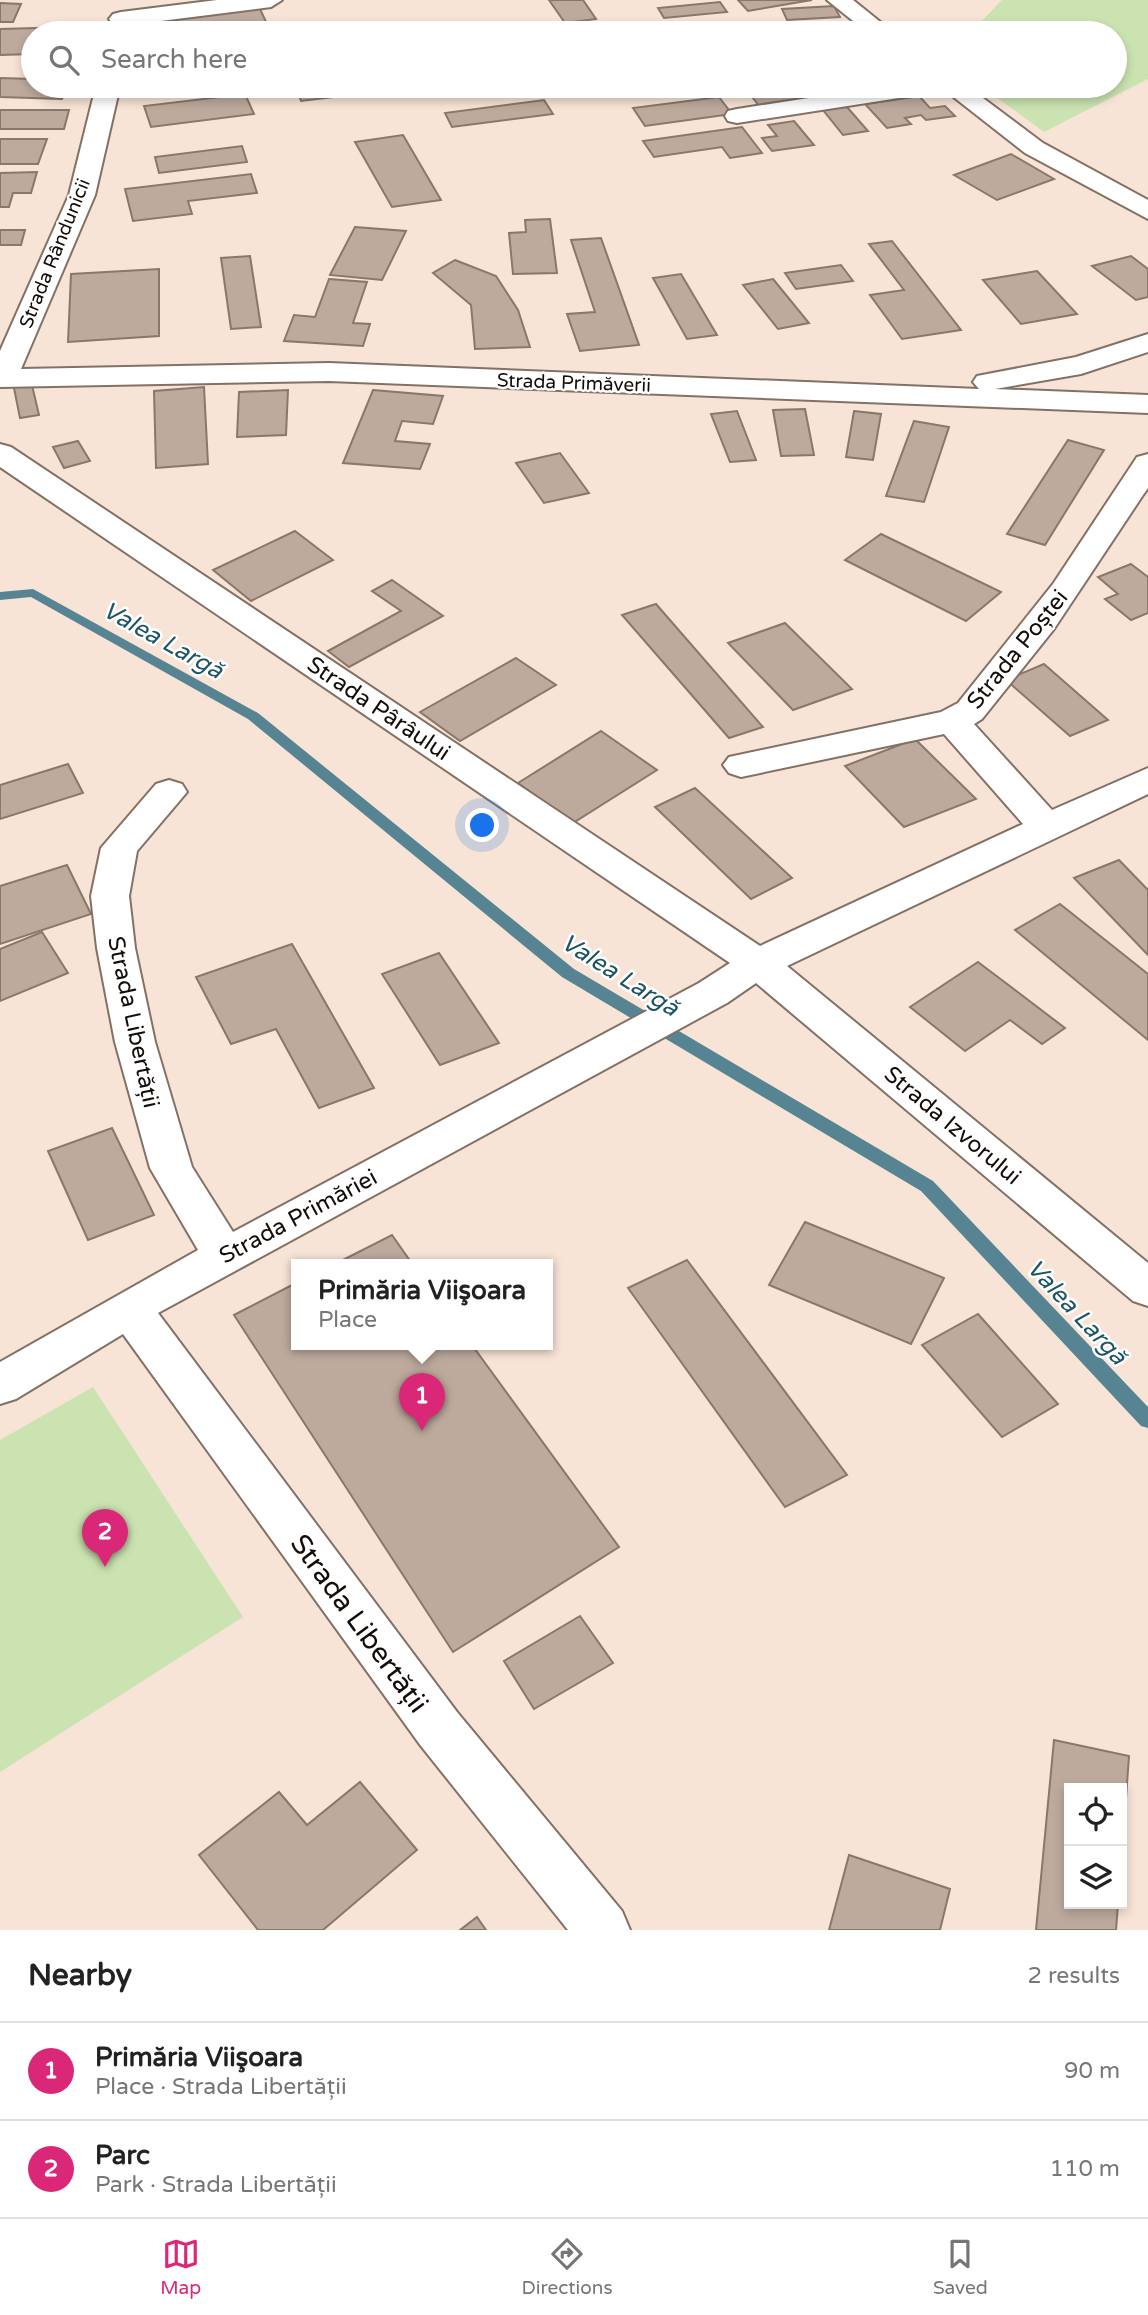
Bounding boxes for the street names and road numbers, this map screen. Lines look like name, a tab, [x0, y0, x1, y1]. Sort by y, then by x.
street label: Strada Rândunicii	[15, 175, 95, 331]
street label: Strada Primăverii	[497, 369, 651, 397]
street label: Strada Poștei	[961, 584, 1074, 715]
street label: Strada Pârâului	[302, 651, 455, 767]
street label: Strada Libertății	[101, 934, 165, 1111]
street label: Strada Izvorului	[878, 1060, 1026, 1191]
street label: Strada Primăriei	[215, 1164, 382, 1270]
street label: Strada Libertății	[283, 1528, 435, 1720]

